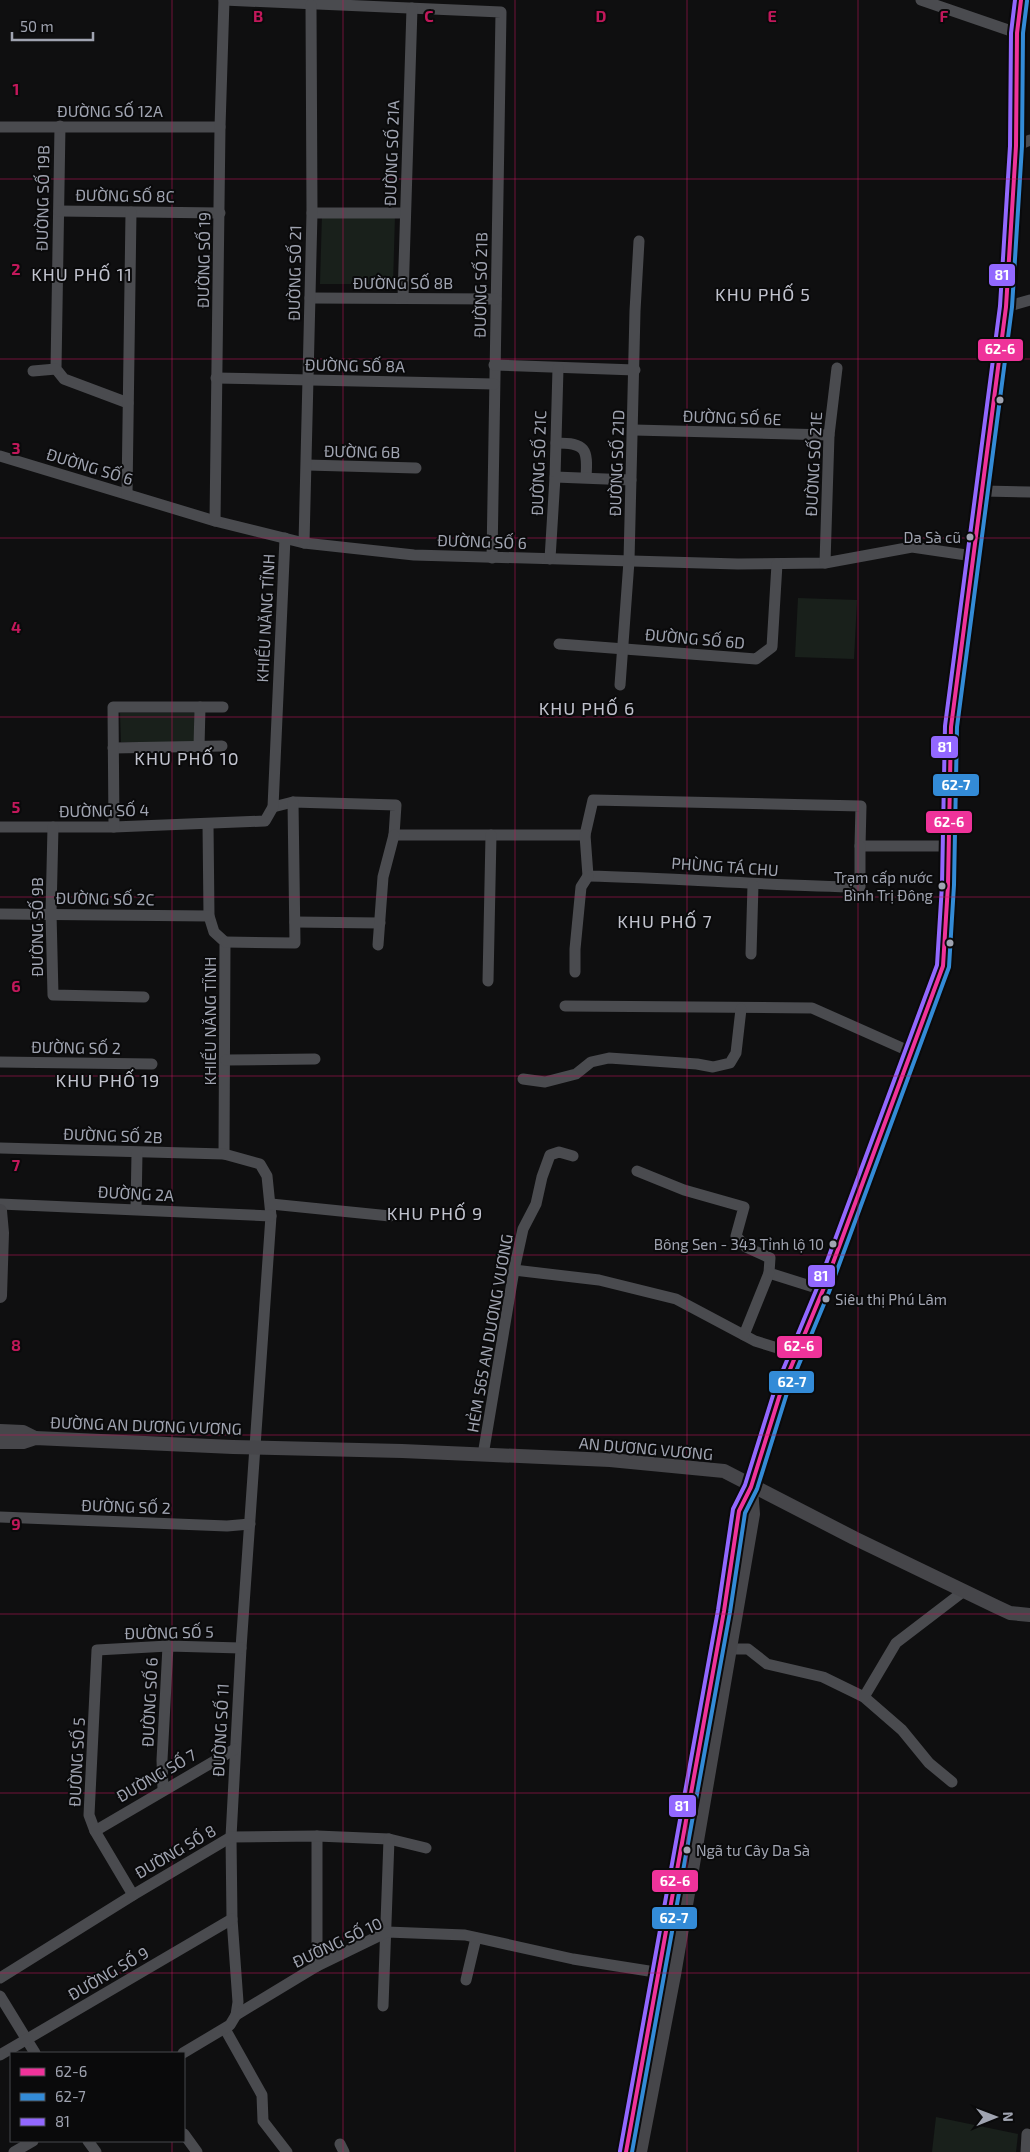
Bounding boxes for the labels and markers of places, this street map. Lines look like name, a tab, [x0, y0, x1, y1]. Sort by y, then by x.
unlabelled marker	[995, 395, 1005, 405]
place label: Da Sà cũ	[904, 528, 961, 546]
marker: Da Sà cũ	[965, 532, 975, 542]
place label: Trạm cấp nước Bình Trị Đông	[834, 868, 934, 904]
marker: Trạm cấp nước Bình Trị Đông	[937, 881, 947, 891]
unlabelled marker	[945, 938, 955, 948]
place label: Bông Sen - 343 Tỉnh lộ 10	[654, 1235, 824, 1253]
marker: Bông Sen - 343 Tỉnh lộ 10	[828, 1239, 838, 1249]
place label: Siêu thị Phú Lâm	[835, 1290, 947, 1308]
marker: Siêu thị Phú Lâm	[821, 1294, 831, 1304]
place label: Ngã tư Cây Da Sà	[696, 1841, 810, 1859]
marker: Ngã tư Cây Da Sà	[682, 1845, 692, 1855]

